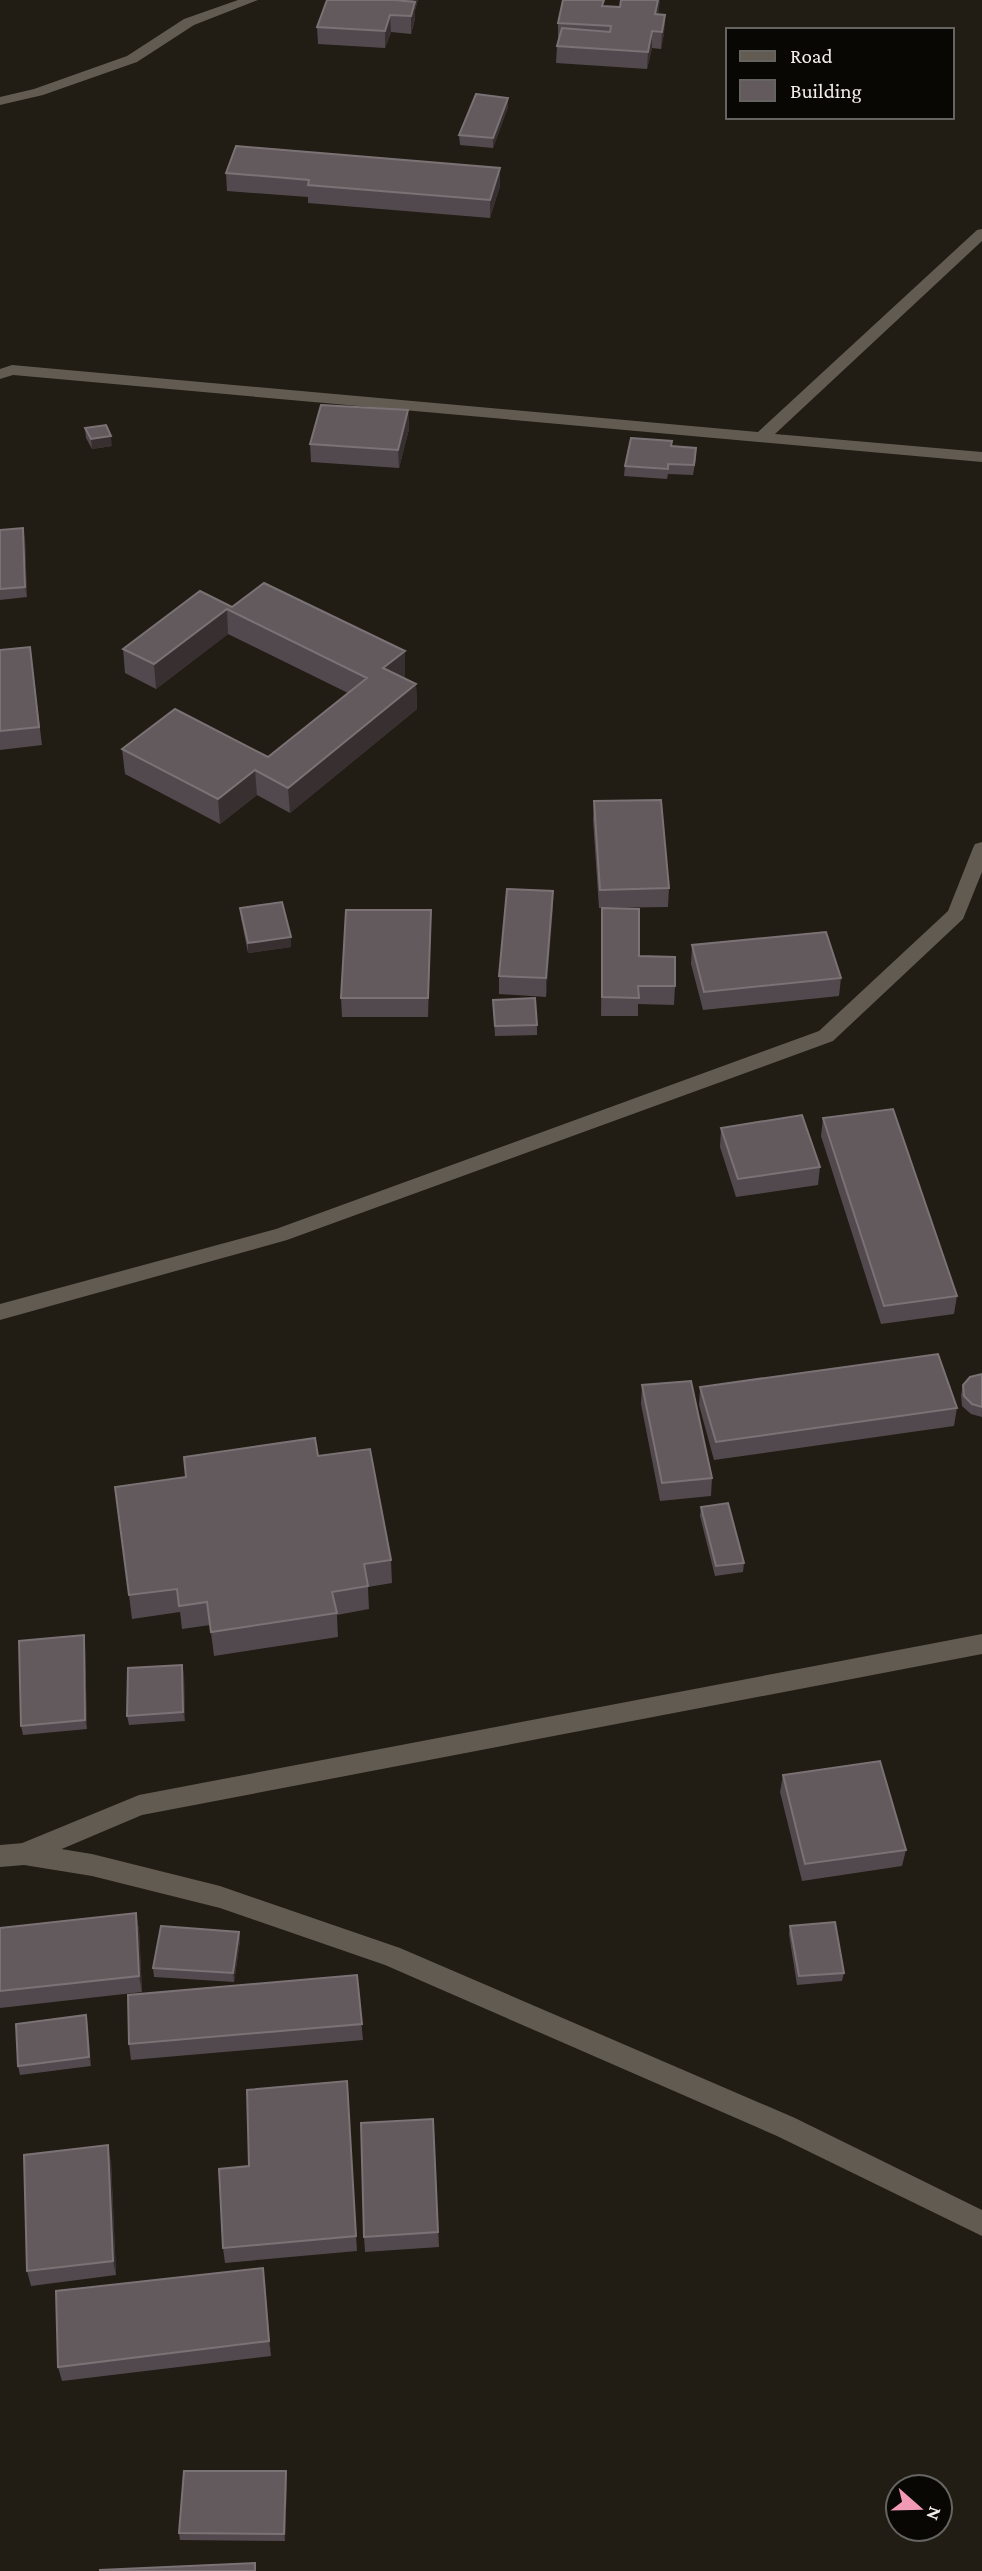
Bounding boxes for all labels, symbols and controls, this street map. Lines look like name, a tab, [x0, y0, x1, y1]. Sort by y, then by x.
legend	[726, 28, 954, 119]
text: Road	[790, 44, 833, 68]
text: Building	[790, 79, 862, 103]
north arrow	[884, 2473, 954, 2543]
text: N	[922, 2504, 947, 2523]

